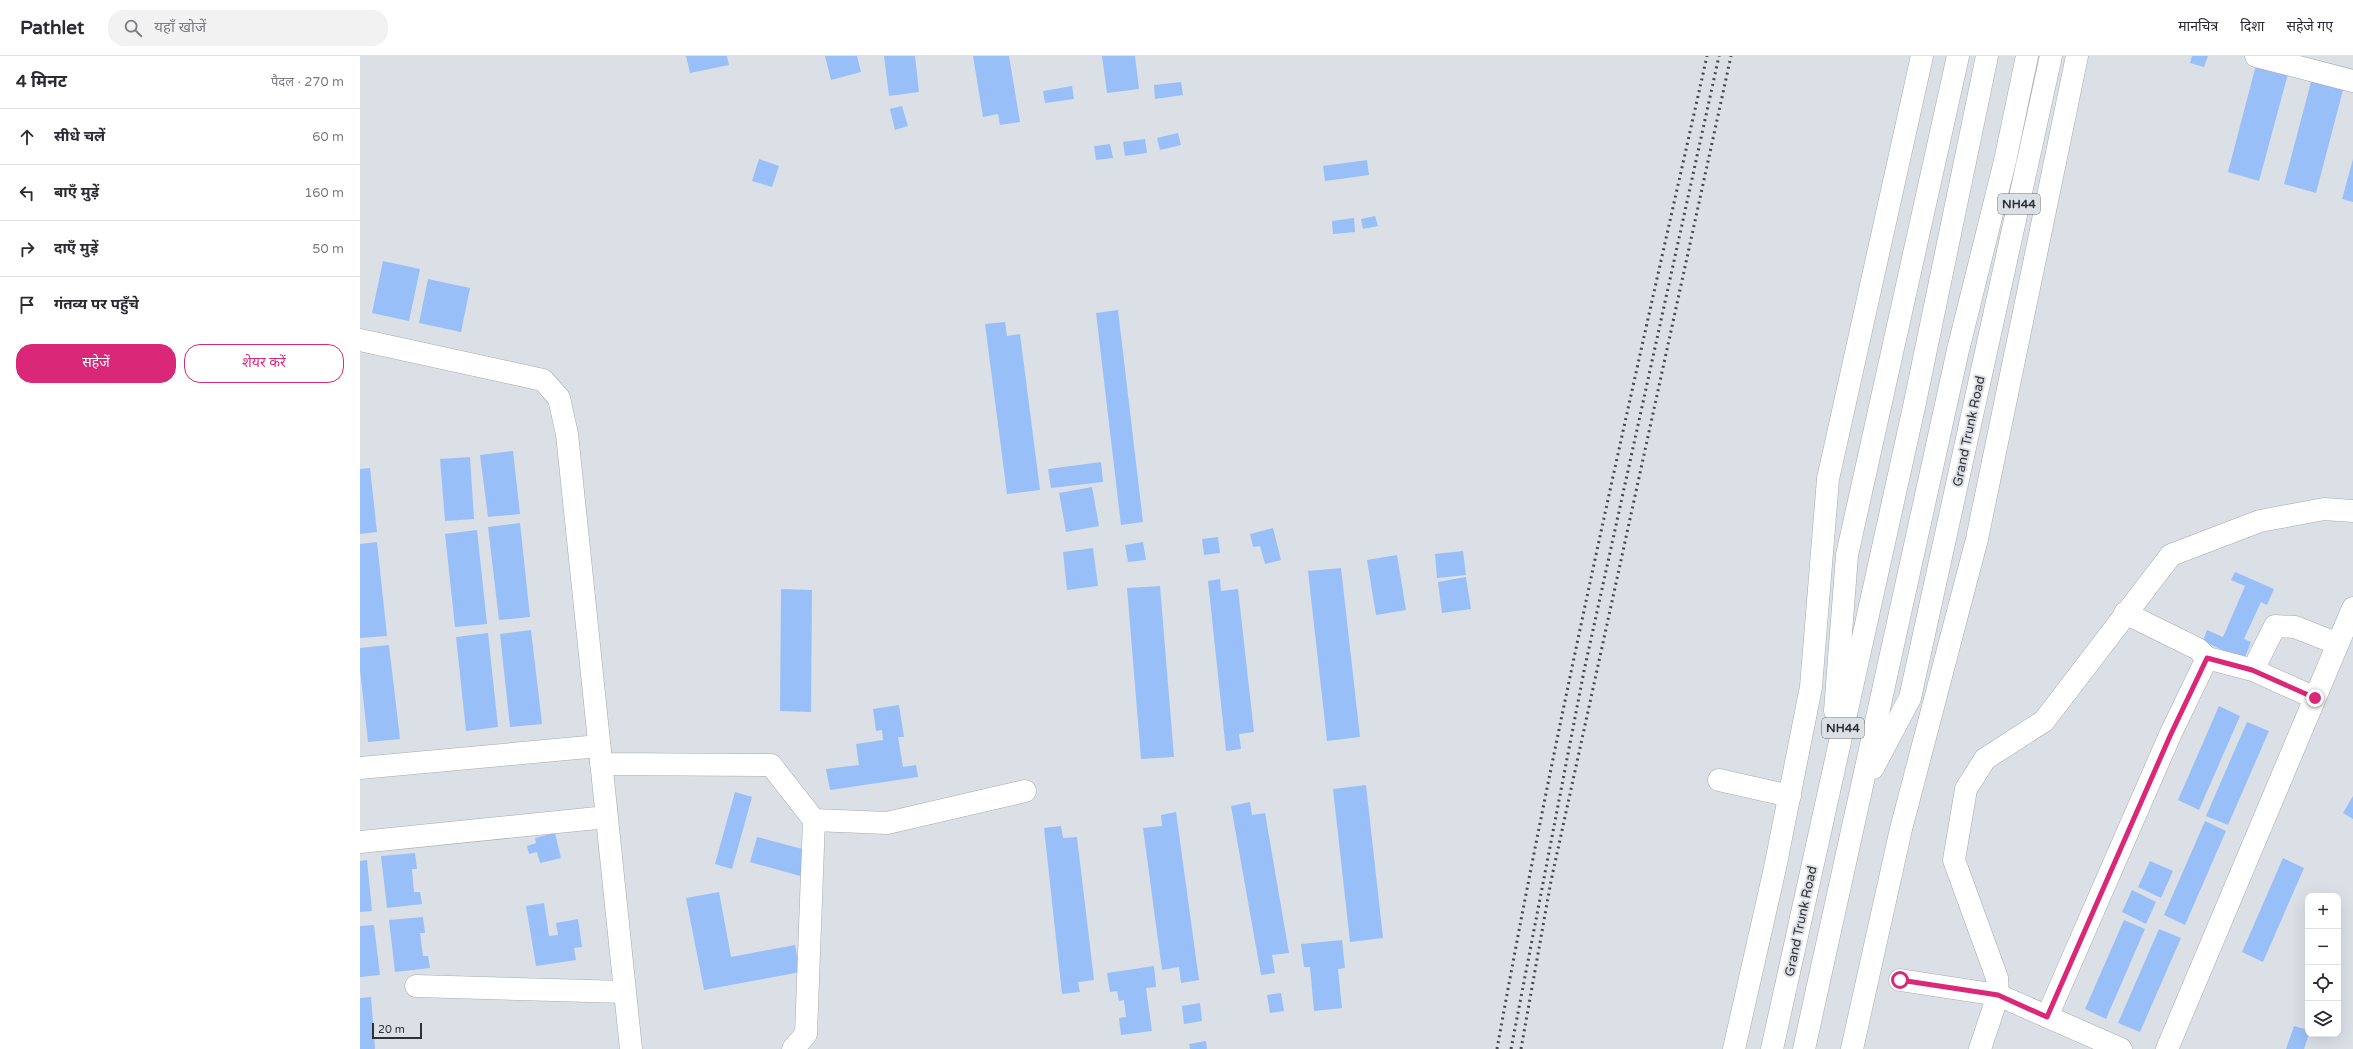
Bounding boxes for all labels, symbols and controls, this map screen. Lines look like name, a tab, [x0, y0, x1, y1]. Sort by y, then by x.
search box	[108, 10, 388, 46]
text: Pathlet	[20, 17, 84, 39]
icon: search	[122, 17, 144, 39]
text: यहाँ खोजें	[154, 18, 206, 36]
text: मानचित्र	[2178, 18, 2218, 35]
text: दिशा	[2240, 18, 2264, 35]
text: सहेजे गए	[2286, 18, 2333, 35]
text: 4 मिनट	[16, 71, 67, 92]
text: पैदल · 270 m	[271, 74, 344, 90]
icon: ahead	[16, 126, 38, 148]
text: सीधे चलें	[54, 127, 105, 145]
text: 60 m	[312, 129, 344, 145]
icon: left	[16, 182, 38, 204]
text: बाएँ मुड़ें	[54, 183, 99, 201]
text: 160 m	[304, 185, 344, 201]
road number: NH44	[1998, 194, 2040, 214]
icon: right	[16, 238, 38, 260]
text: दाएँ मुड़ें	[54, 239, 98, 257]
text: 50 m	[312, 241, 344, 257]
icon: arrive	[16, 294, 38, 316]
text: गंतव्य पर पहुँचे	[54, 295, 139, 313]
button: सहेजें	[16, 344, 176, 383]
button: शेयर करें	[184, 344, 344, 383]
street label: Grand Trunk Road	[1949, 374, 1989, 488]
route end	[2306, 689, 2324, 707]
road number: NH44	[1822, 718, 1864, 738]
street label: Grand Trunk Road	[1781, 864, 1821, 978]
map controls	[2305, 893, 2341, 1037]
button: +	[2305, 893, 2341, 929]
button: −	[2305, 929, 2341, 965]
button: locate	[2305, 965, 2341, 1001]
route start	[1891, 971, 1909, 989]
button: layers	[2305, 1001, 2341, 1037]
scale bar	[372, 1021, 422, 1040]
text: 20 m	[378, 1023, 405, 1036]

